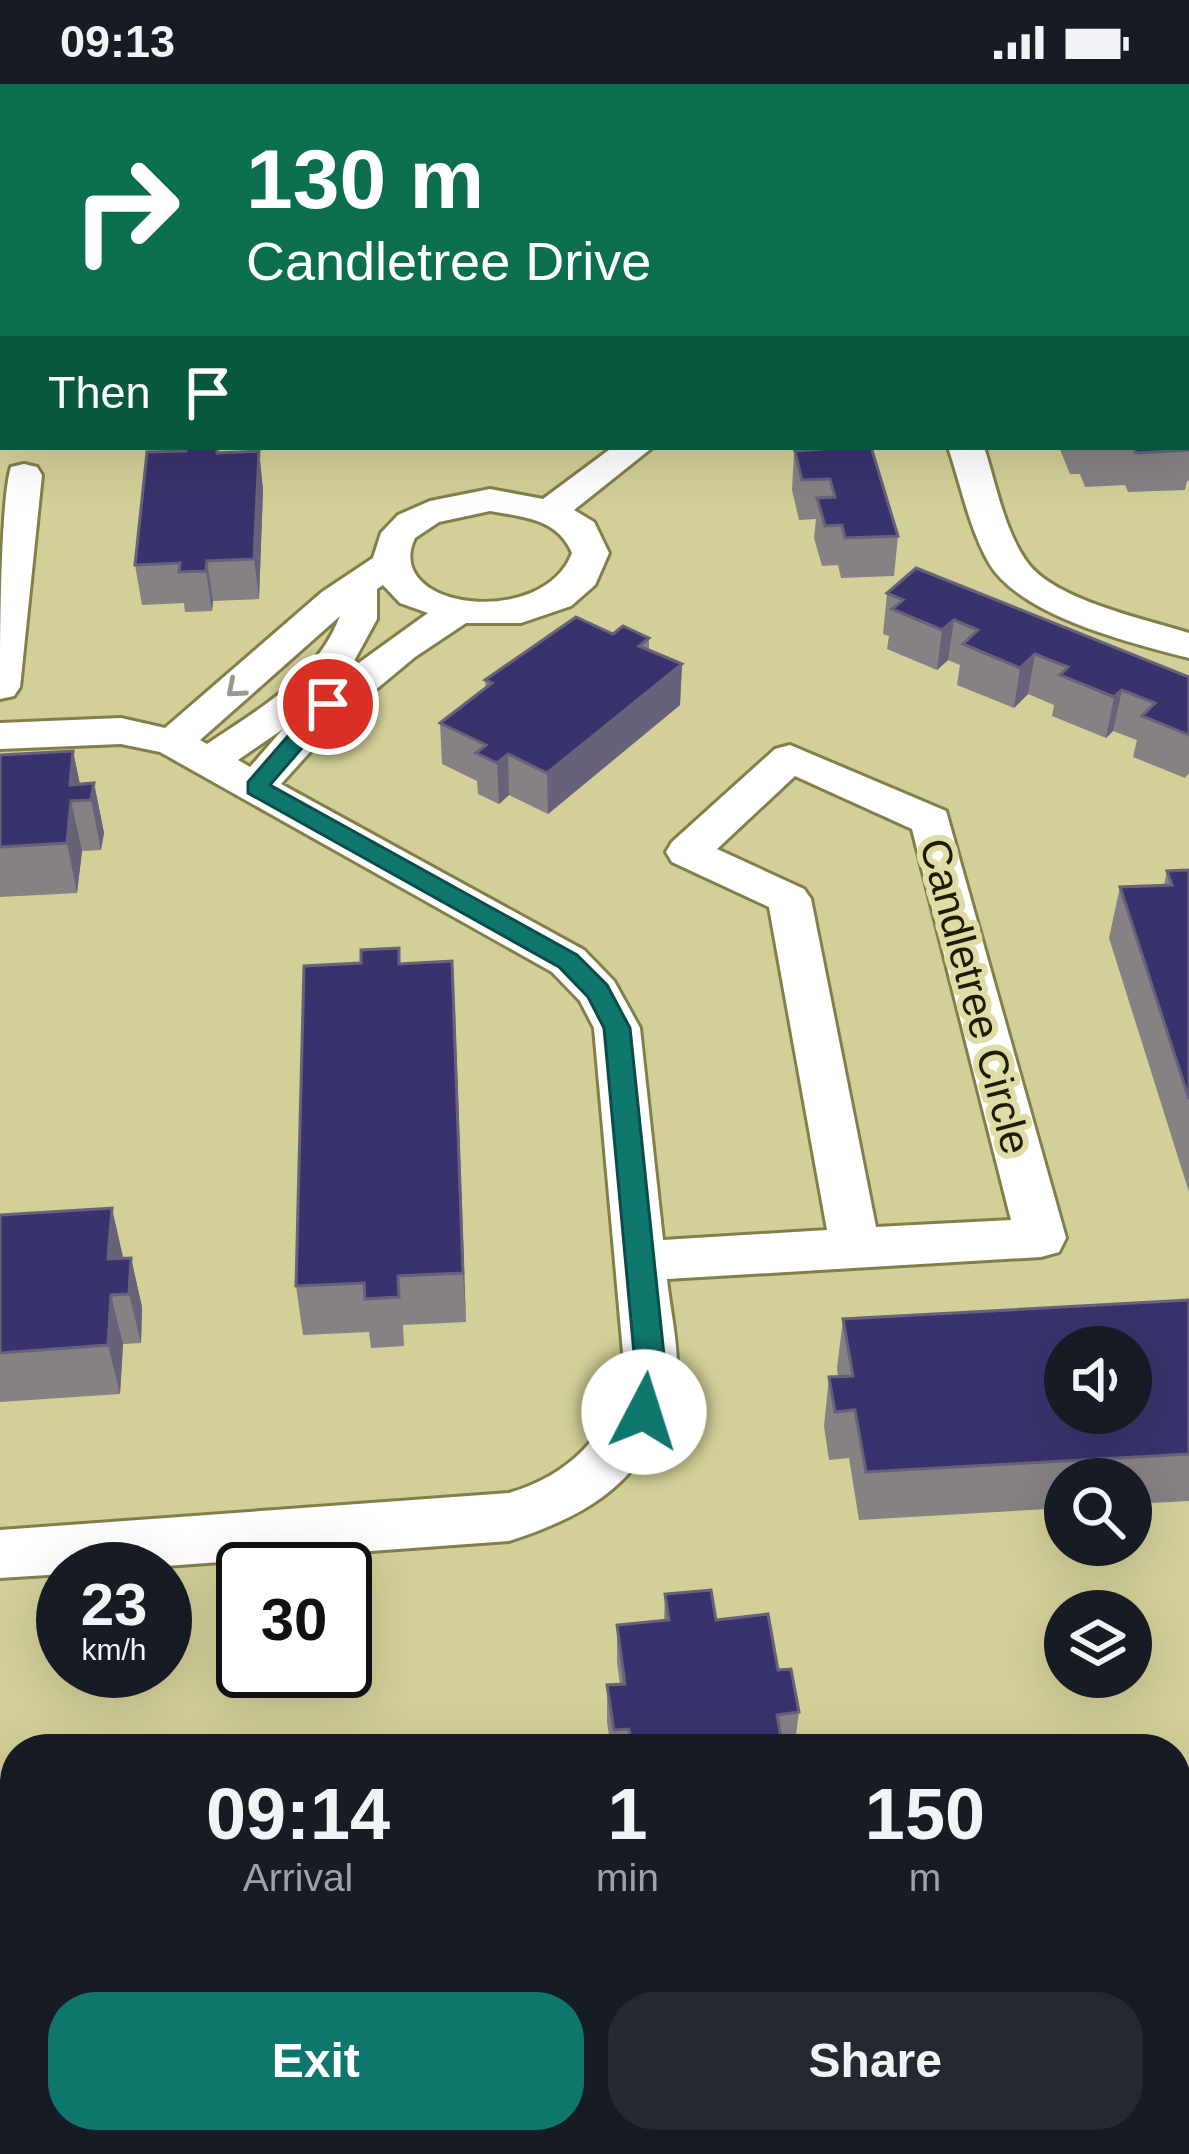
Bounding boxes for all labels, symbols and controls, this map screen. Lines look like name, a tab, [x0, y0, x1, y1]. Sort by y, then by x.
text: 09:13	[60, 16, 175, 67]
icon: right	[48, 132, 204, 288]
text: 130 m	[246, 132, 484, 226]
text: Candletree Drive	[246, 231, 651, 291]
icon: arrive	[175, 360, 241, 426]
text: Then	[48, 367, 151, 418]
pin	[277, 653, 379, 755]
icon: arrive	[295, 671, 361, 737]
one-way arrow	[227, 674, 249, 696]
street label: Candletree Circle	[911, 833, 1040, 1159]
map controls	[1044, 1326, 1152, 1698]
button: sound	[1044, 1326, 1152, 1434]
position arrow	[581, 1349, 707, 1475]
button: search	[1044, 1458, 1152, 1566]
speed limit sign: 30	[216, 1542, 372, 1698]
text: 23	[81, 1571, 147, 1638]
button: layers	[1044, 1590, 1152, 1698]
text: km/h	[81, 1633, 147, 1666]
text: 09:14	[206, 1774, 390, 1854]
text: 1	[607, 1774, 648, 1854]
text: 150	[865, 1774, 985, 1854]
text: Arrival	[243, 1856, 353, 1899]
text: min	[596, 1856, 659, 1899]
text: m	[909, 1856, 941, 1899]
button: Exit	[48, 1992, 584, 2130]
button: Share	[608, 1992, 1143, 2130]

